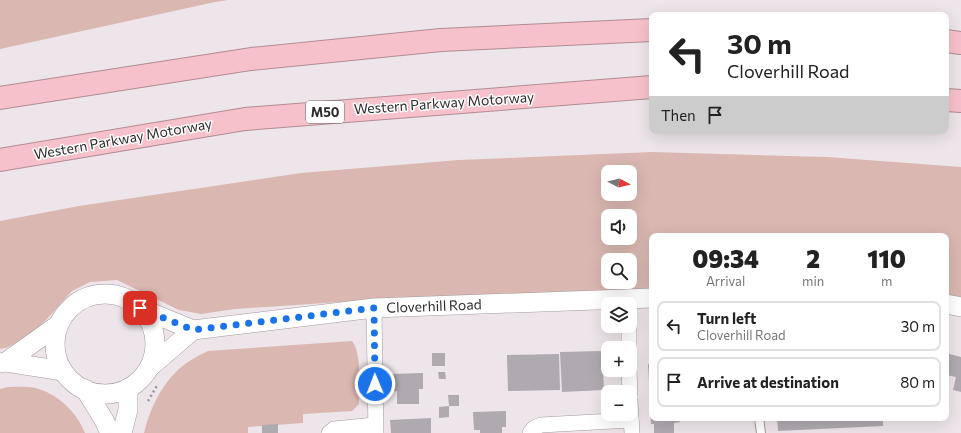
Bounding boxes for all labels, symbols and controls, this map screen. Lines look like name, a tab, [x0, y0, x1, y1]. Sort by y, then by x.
text: 30 m	[727, 26, 792, 60]
icon: left	[661, 28, 713, 80]
text: Cloverhill Road	[727, 60, 850, 82]
street label: Western Parkway Motorway	[353, 88, 535, 117]
road number: M50	[306, 101, 344, 123]
icon: arrive	[704, 104, 726, 126]
text: Then	[661, 106, 696, 124]
street label: Western Parkway Motorway	[33, 114, 213, 163]
north arrow	[601, 165, 637, 201]
map controls	[601, 165, 637, 421]
button: sound	[601, 209, 637, 245]
text: 09:34	[692, 244, 759, 273]
text: 2	[806, 244, 820, 273]
text: 110	[867, 244, 906, 273]
button: search	[601, 253, 637, 289]
text: Arrival	[706, 273, 745, 289]
text: min	[802, 273, 824, 289]
text: m	[881, 273, 892, 289]
pin	[123, 291, 157, 325]
street label: Cloverhill Road	[386, 295, 482, 316]
icon: arrive	[129, 297, 151, 319]
button: layers	[601, 297, 637, 333]
text: Turn left	[697, 309, 756, 327]
icon: left	[663, 315, 685, 337]
text: 30 m	[901, 317, 935, 335]
text: Cloverhill Road	[697, 327, 785, 343]
button: +	[601, 341, 637, 377]
position arrow	[354, 363, 396, 405]
icon: arrive	[663, 371, 685, 393]
text: Arrive at destination	[697, 373, 839, 391]
text: 80 m	[900, 373, 935, 391]
button: −	[601, 385, 637, 421]

